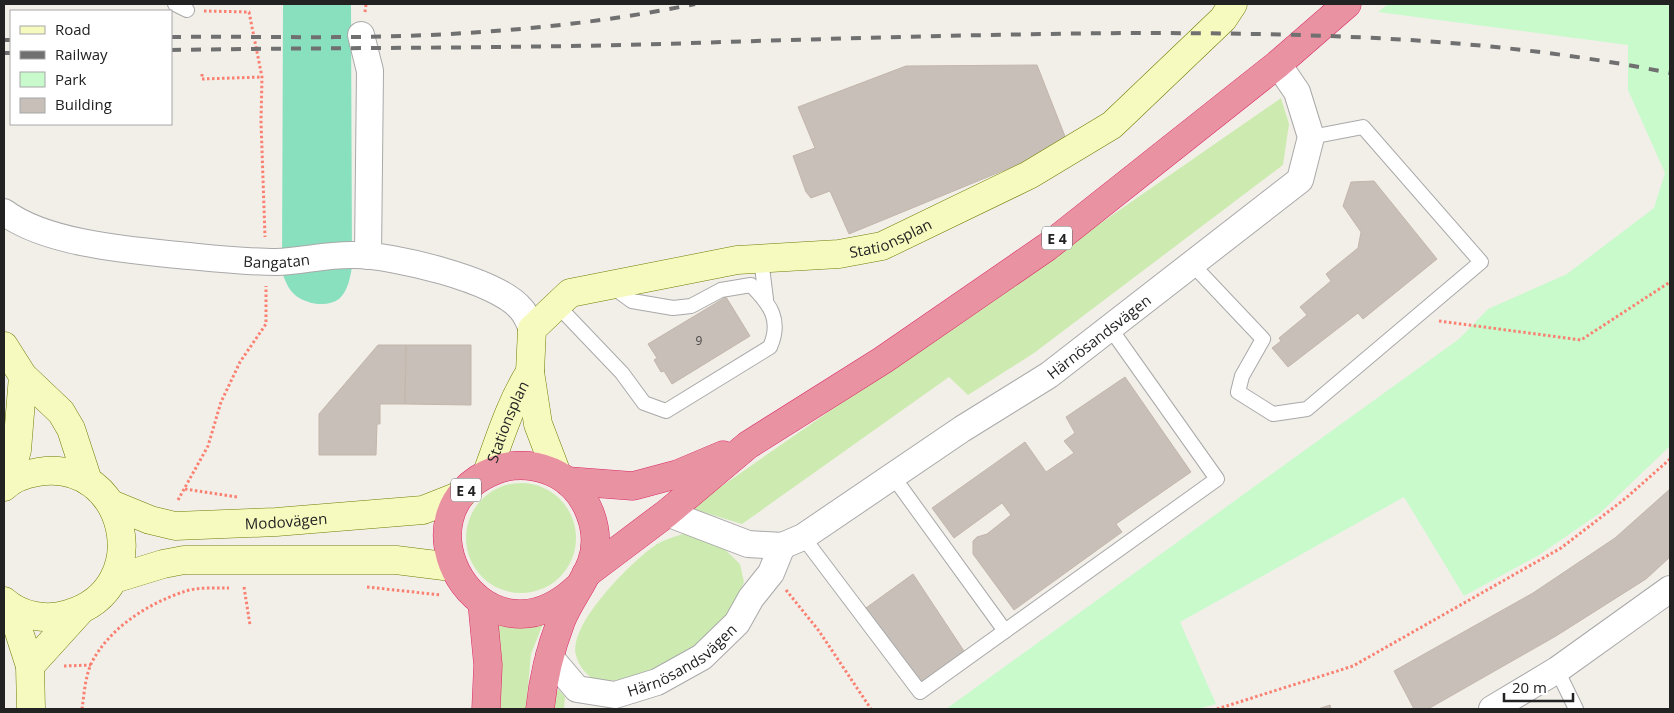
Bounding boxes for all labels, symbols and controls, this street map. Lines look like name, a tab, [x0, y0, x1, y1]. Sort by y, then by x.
legend	[10, 10, 172, 125]
text: Road	[55, 19, 91, 39]
text: Railway	[55, 44, 108, 64]
text: Park	[55, 69, 86, 89]
text: Building	[55, 94, 112, 114]
street label: Stationsplan	[848, 214, 935, 262]
road number: E 4	[1042, 227, 1072, 250]
street label: Bangatan	[243, 249, 311, 272]
street label: Härnösandsvägen	[1042, 290, 1155, 383]
house number: 9	[696, 332, 703, 349]
street label: Stationsplan	[482, 377, 533, 465]
road number: E 4	[451, 478, 481, 502]
street label: Modovägen	[244, 508, 328, 533]
street label: Härnösandsvägen	[624, 619, 741, 701]
scale bar	[1504, 670, 1573, 702]
text: 20 m	[1512, 677, 1547, 697]

